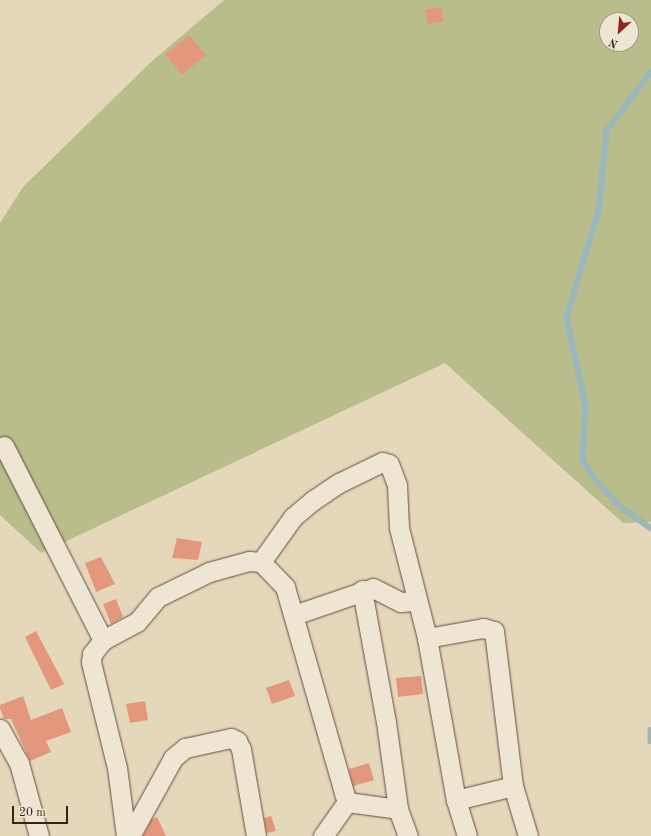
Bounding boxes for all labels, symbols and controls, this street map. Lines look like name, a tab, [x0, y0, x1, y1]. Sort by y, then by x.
north arrow	[599, 12, 639, 52]
text: N	[608, 36, 620, 49]
scale bar	[14, 798, 70, 824]
text: 20 m	[19, 807, 46, 819]

